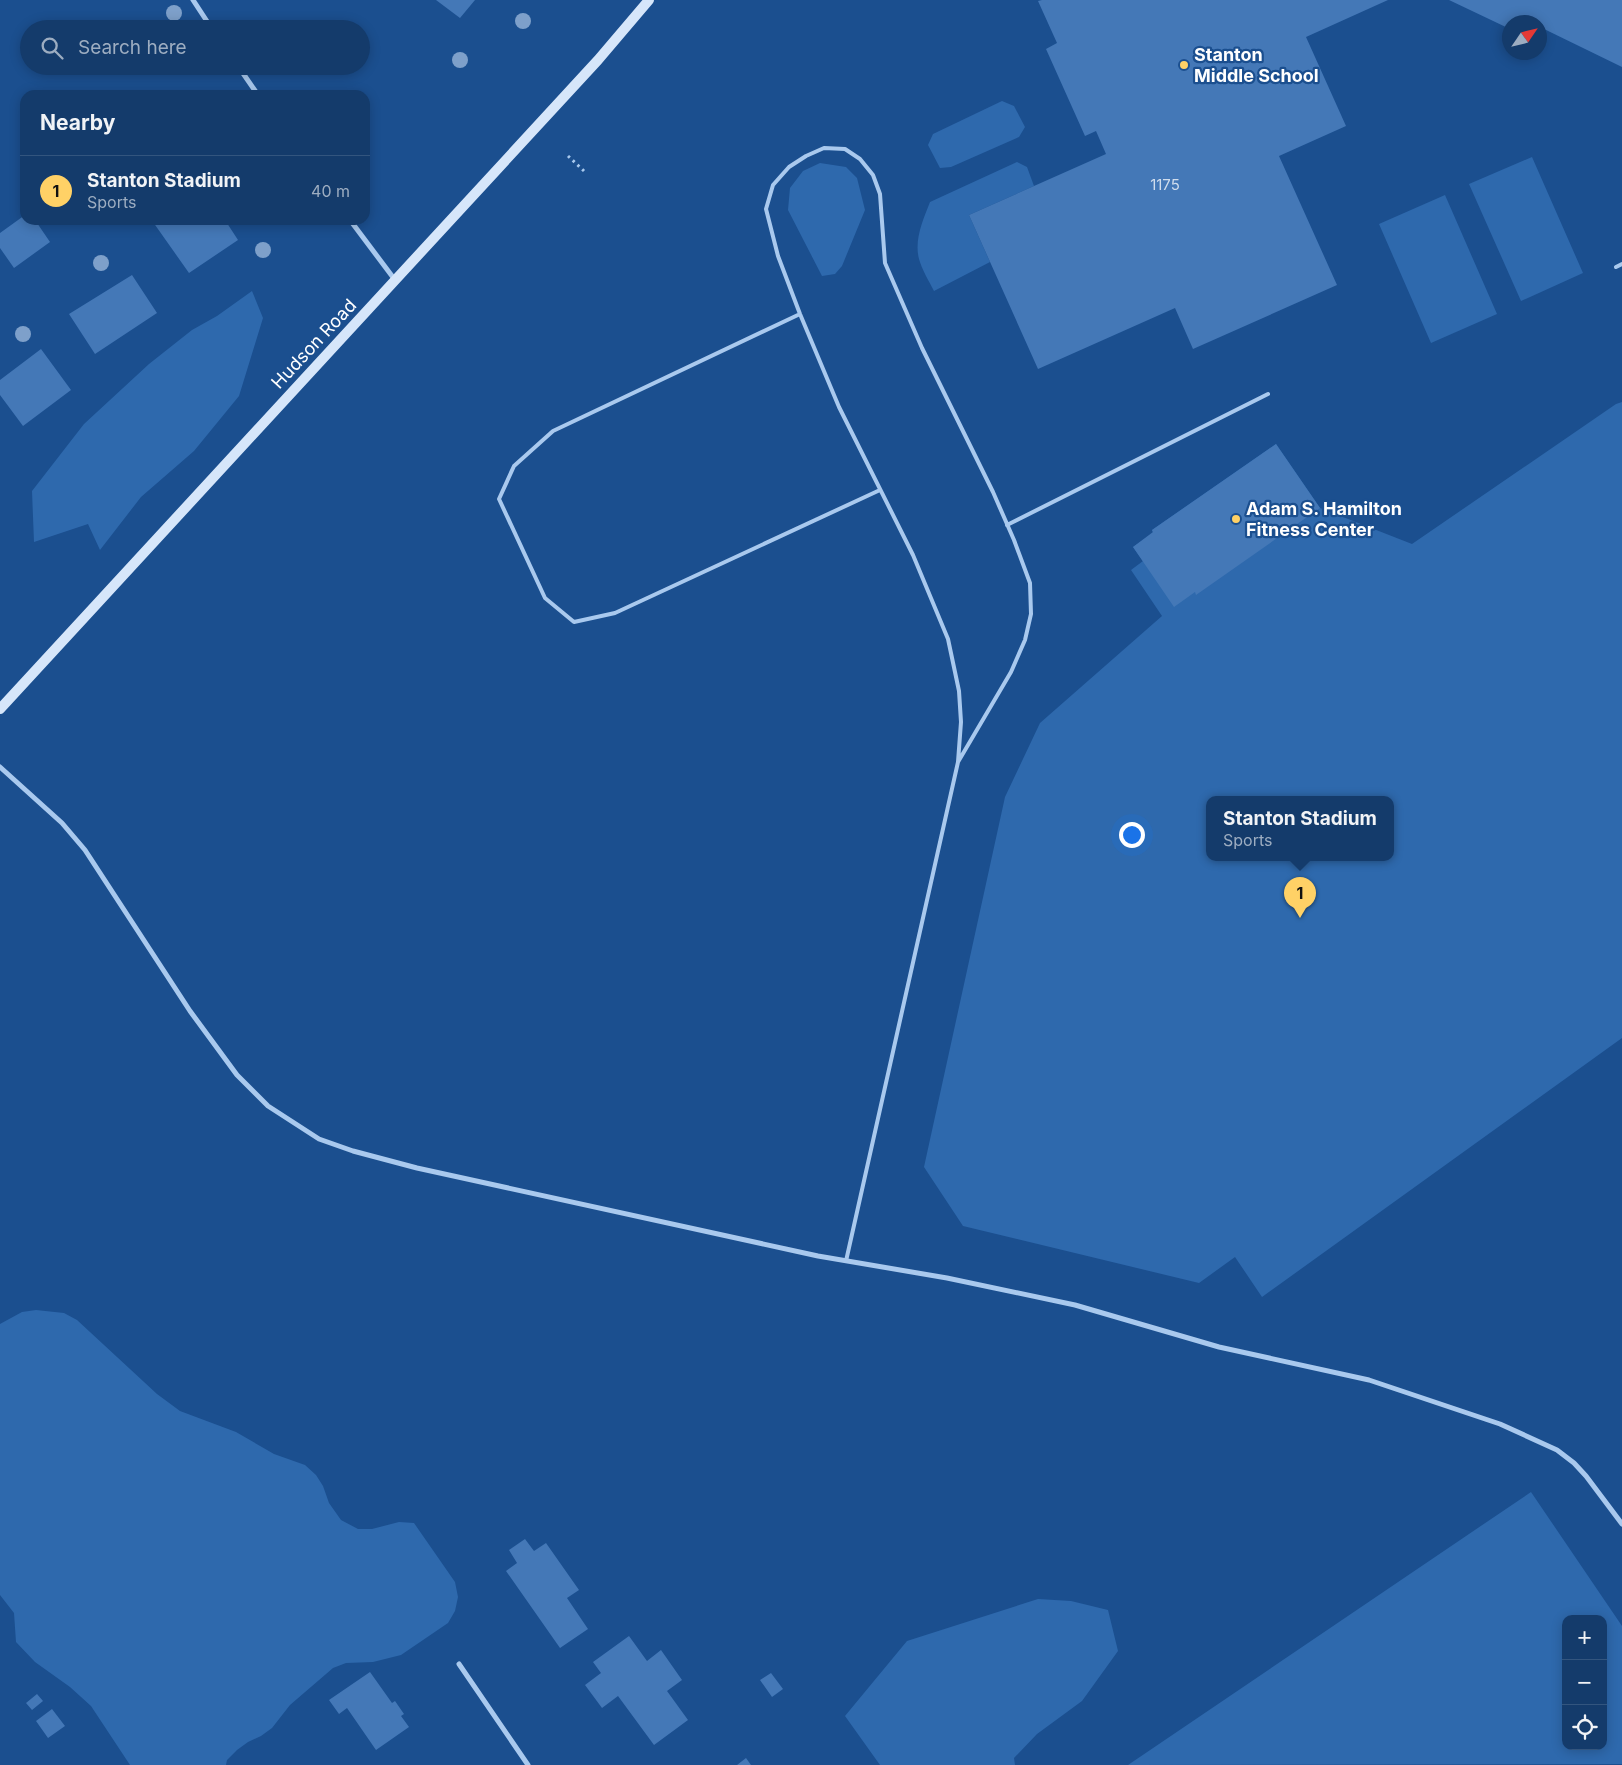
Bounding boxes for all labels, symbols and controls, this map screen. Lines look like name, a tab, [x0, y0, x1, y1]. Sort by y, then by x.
north arrow	[1502, 15, 1547, 60]
search box	[20, 20, 370, 75]
icon: search	[38, 34, 66, 62]
text: Search here	[78, 36, 187, 59]
place label: Stanton Middle School	[1194, 44, 1319, 86]
marker: Stanton Middle School	[1178, 59, 1190, 71]
text: Nearby	[40, 110, 115, 135]
text: Stanton Stadium	[87, 169, 241, 192]
house number: 1175	[1150, 175, 1180, 194]
text: 1	[53, 181, 59, 201]
text: 40 m	[311, 181, 350, 201]
text: Sports	[87, 192, 136, 212]
street label: Hudson Road	[267, 295, 360, 393]
place label: Adam S. Hamilton Fitness Center	[1246, 498, 1402, 540]
marker: Adam S. Hamilton Fitness Center	[1230, 513, 1242, 525]
popup	[1206, 796, 1394, 861]
text: Stanton Stadium	[1223, 807, 1377, 830]
your location	[1119, 822, 1145, 848]
text: Sports	[1223, 830, 1272, 850]
pin: 1	[1284, 877, 1316, 918]
map controls	[1562, 1615, 1607, 1750]
button: +	[1562, 1615, 1607, 1660]
button: −	[1562, 1660, 1607, 1705]
button: locate	[1562, 1705, 1607, 1750]

